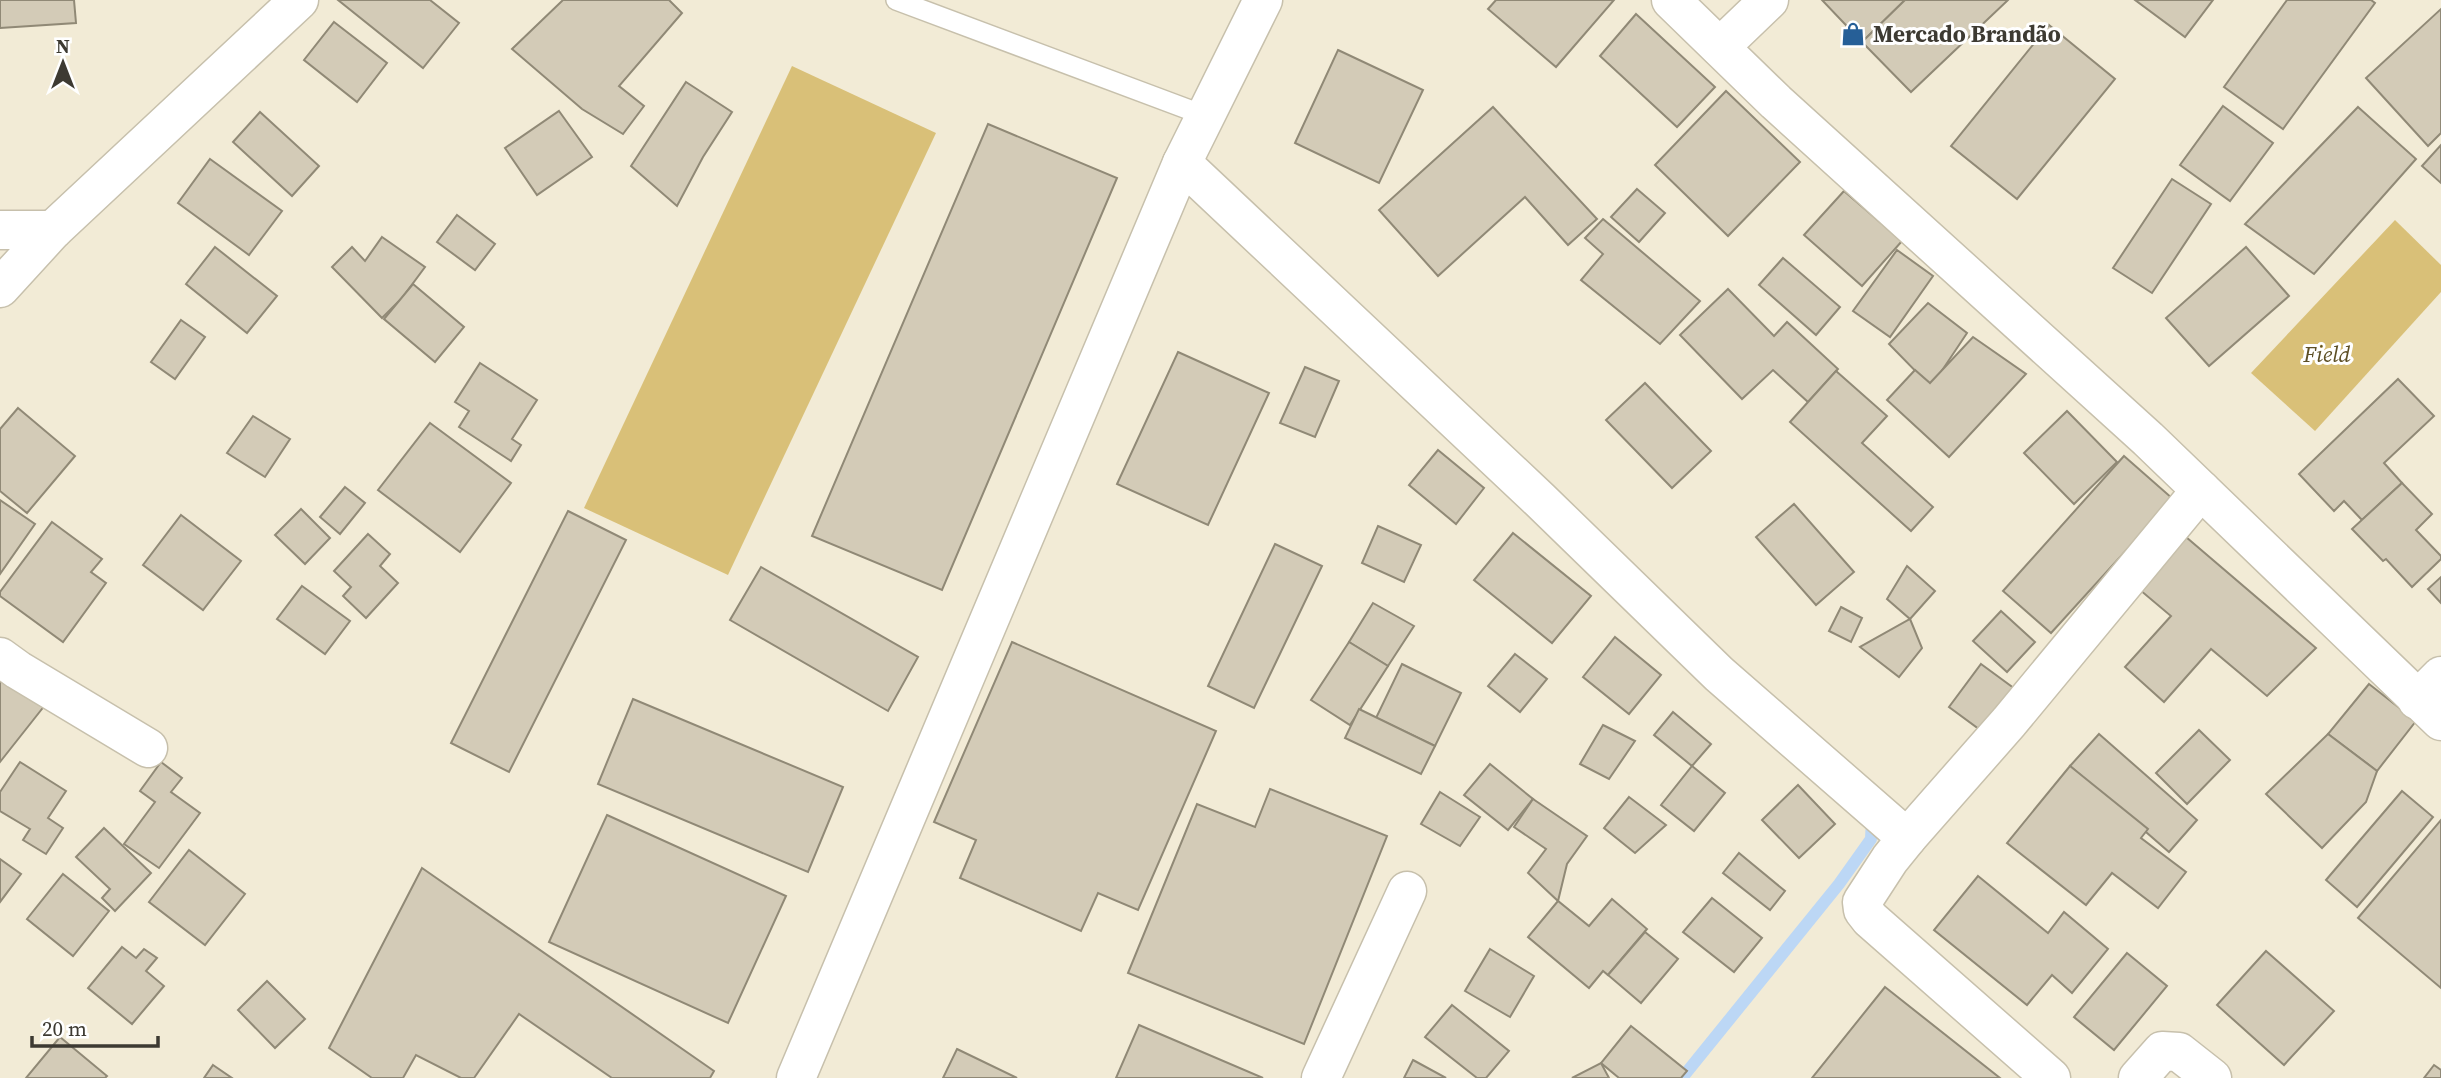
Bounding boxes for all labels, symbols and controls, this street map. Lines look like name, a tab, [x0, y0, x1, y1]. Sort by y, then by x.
place label: Mercado Brandão	[1873, 18, 2061, 50]
shop icon: Mercado Brandão	[1839, 20, 1867, 48]
north arrow	[28, 28, 98, 98]
text: N	[56, 33, 70, 59]
park label: Field	[2302, 338, 2351, 370]
scale bar	[32, 1004, 158, 1048]
text: 20 m	[42, 1014, 87, 1043]

